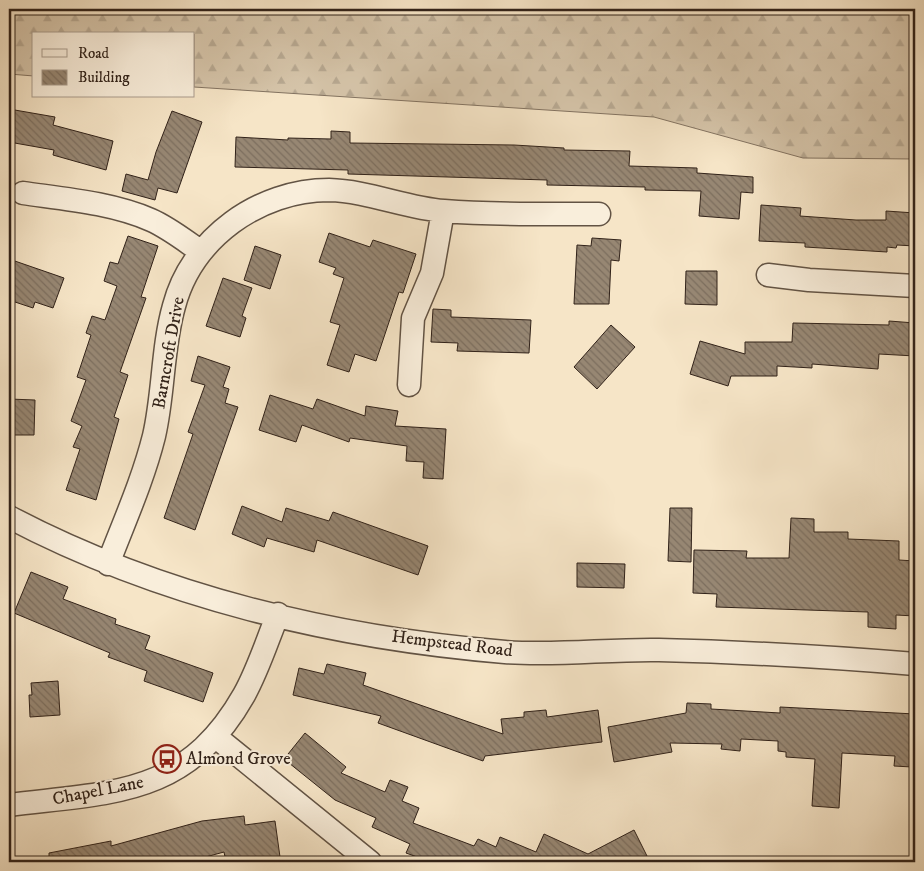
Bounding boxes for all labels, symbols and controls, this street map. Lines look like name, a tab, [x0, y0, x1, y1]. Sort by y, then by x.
legend	[32, 32, 195, 98]
text: Road	[78, 44, 110, 63]
text: Building	[78, 68, 130, 87]
street label: Barncroft Drive	[148, 295, 190, 411]
street label: Hempstead Road	[390, 626, 514, 662]
bus stop icon: Almond Grove	[152, 744, 182, 774]
place label: Almond Grove	[186, 748, 291, 770]
street label: Chapel Lane	[51, 771, 145, 811]

